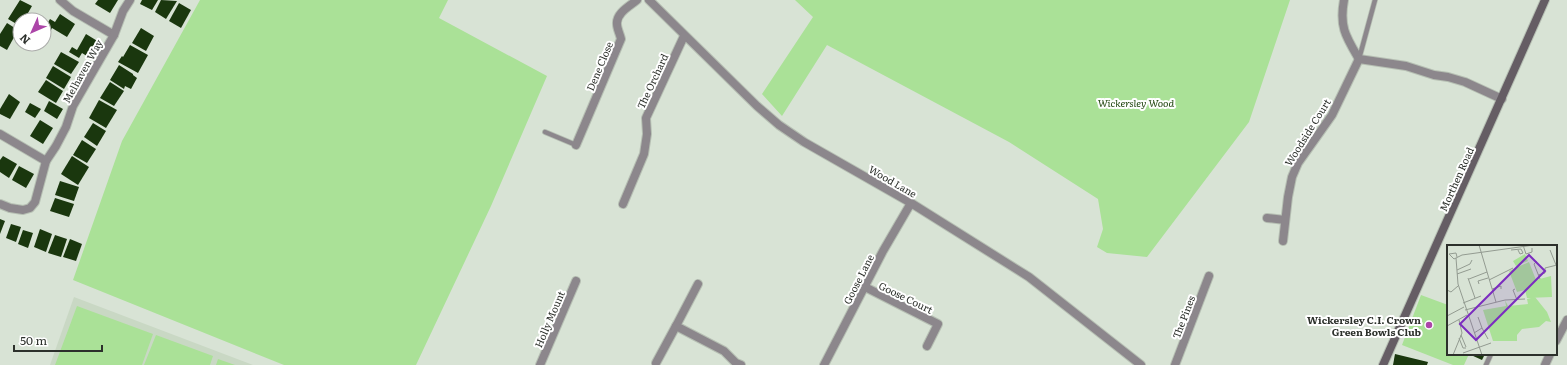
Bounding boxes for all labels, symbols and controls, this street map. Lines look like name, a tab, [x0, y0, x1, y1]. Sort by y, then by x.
north arrow	[12, 12, 52, 52]
text: N	[15, 31, 33, 49]
street label: Melhaven Way	[58, 36, 106, 106]
street label: Dene Close	[582, 39, 616, 93]
street label: The Orchard	[633, 51, 671, 111]
park label: Wickersley Wood	[1098, 95, 1174, 110]
street label: Woodside Court	[1280, 95, 1334, 169]
street label: Morthen Road	[1435, 144, 1477, 214]
street label: Wood Lane	[866, 161, 920, 201]
inset map	[1447, 245, 1557, 355]
street label: Goose Lane	[839, 251, 877, 307]
street label: Goose Court	[876, 277, 936, 317]
street label: Holly Mount	[530, 288, 568, 350]
street label: The Pines	[1168, 293, 1198, 341]
place label: Wickersley C.I. Crown Green Bowls Club	[1307, 312, 1422, 339]
marker: Wickersley C.I. Crown Green Bowls Club	[1424, 320, 1434, 330]
scale bar	[14, 327, 102, 353]
text: 50 m	[20, 331, 47, 349]

